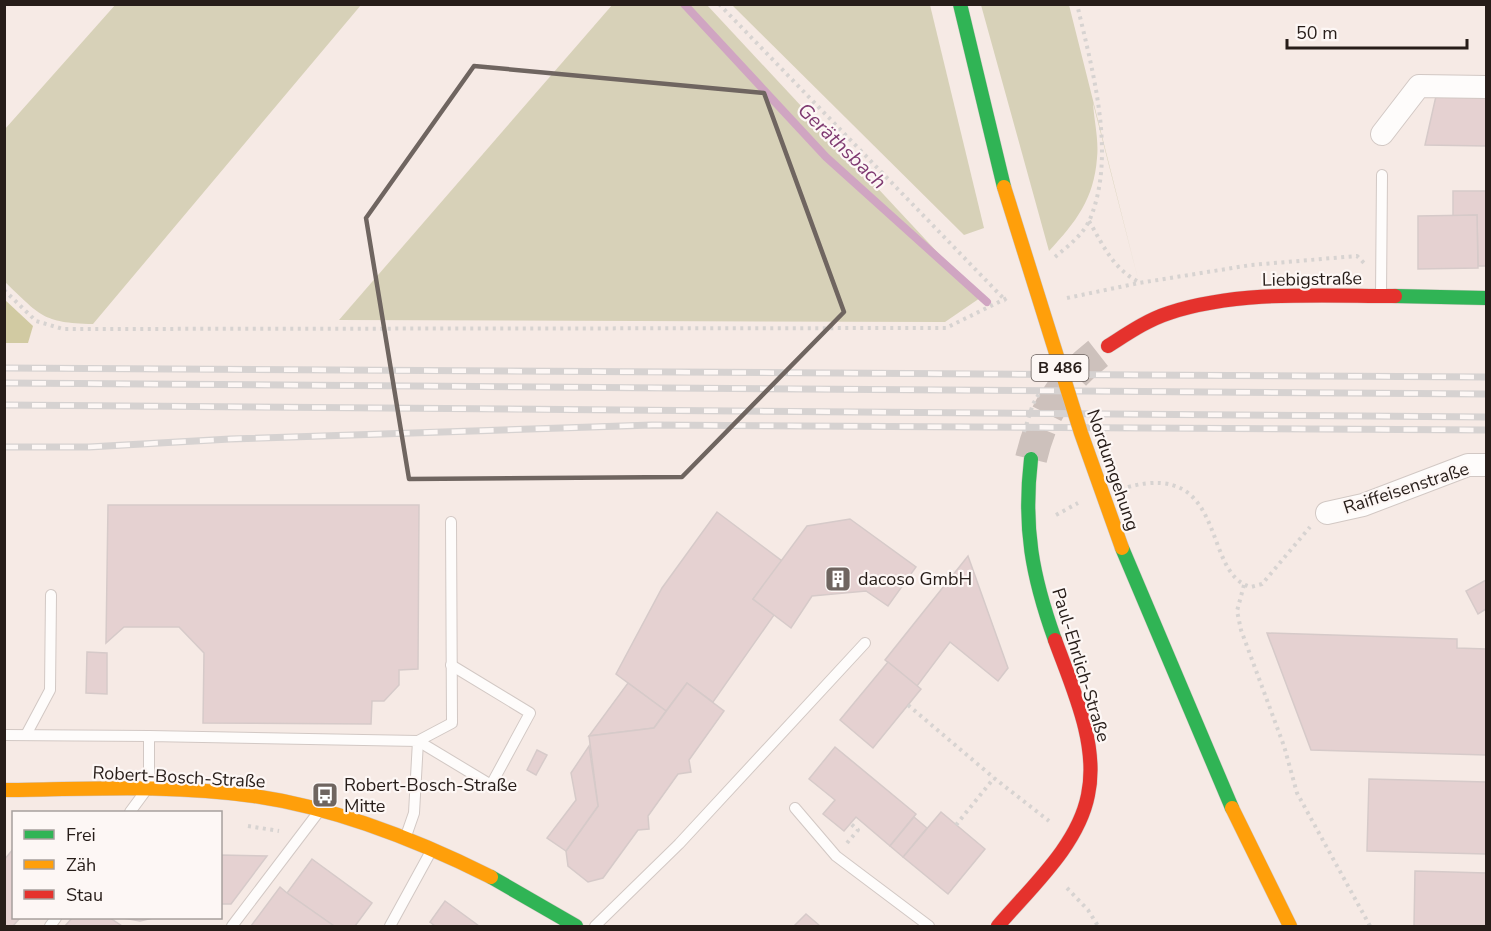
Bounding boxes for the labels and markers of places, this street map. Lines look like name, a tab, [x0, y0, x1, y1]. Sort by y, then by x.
building icon: dacoso GmbH	[823, 564, 853, 594]
place label: dacoso GmbH	[858, 567, 972, 591]
place label: Robert-Bosch-Straße Mitte	[344, 773, 517, 818]
bus stop icon: Robert-Bosch-Straße Mitte	[310, 780, 340, 810]

